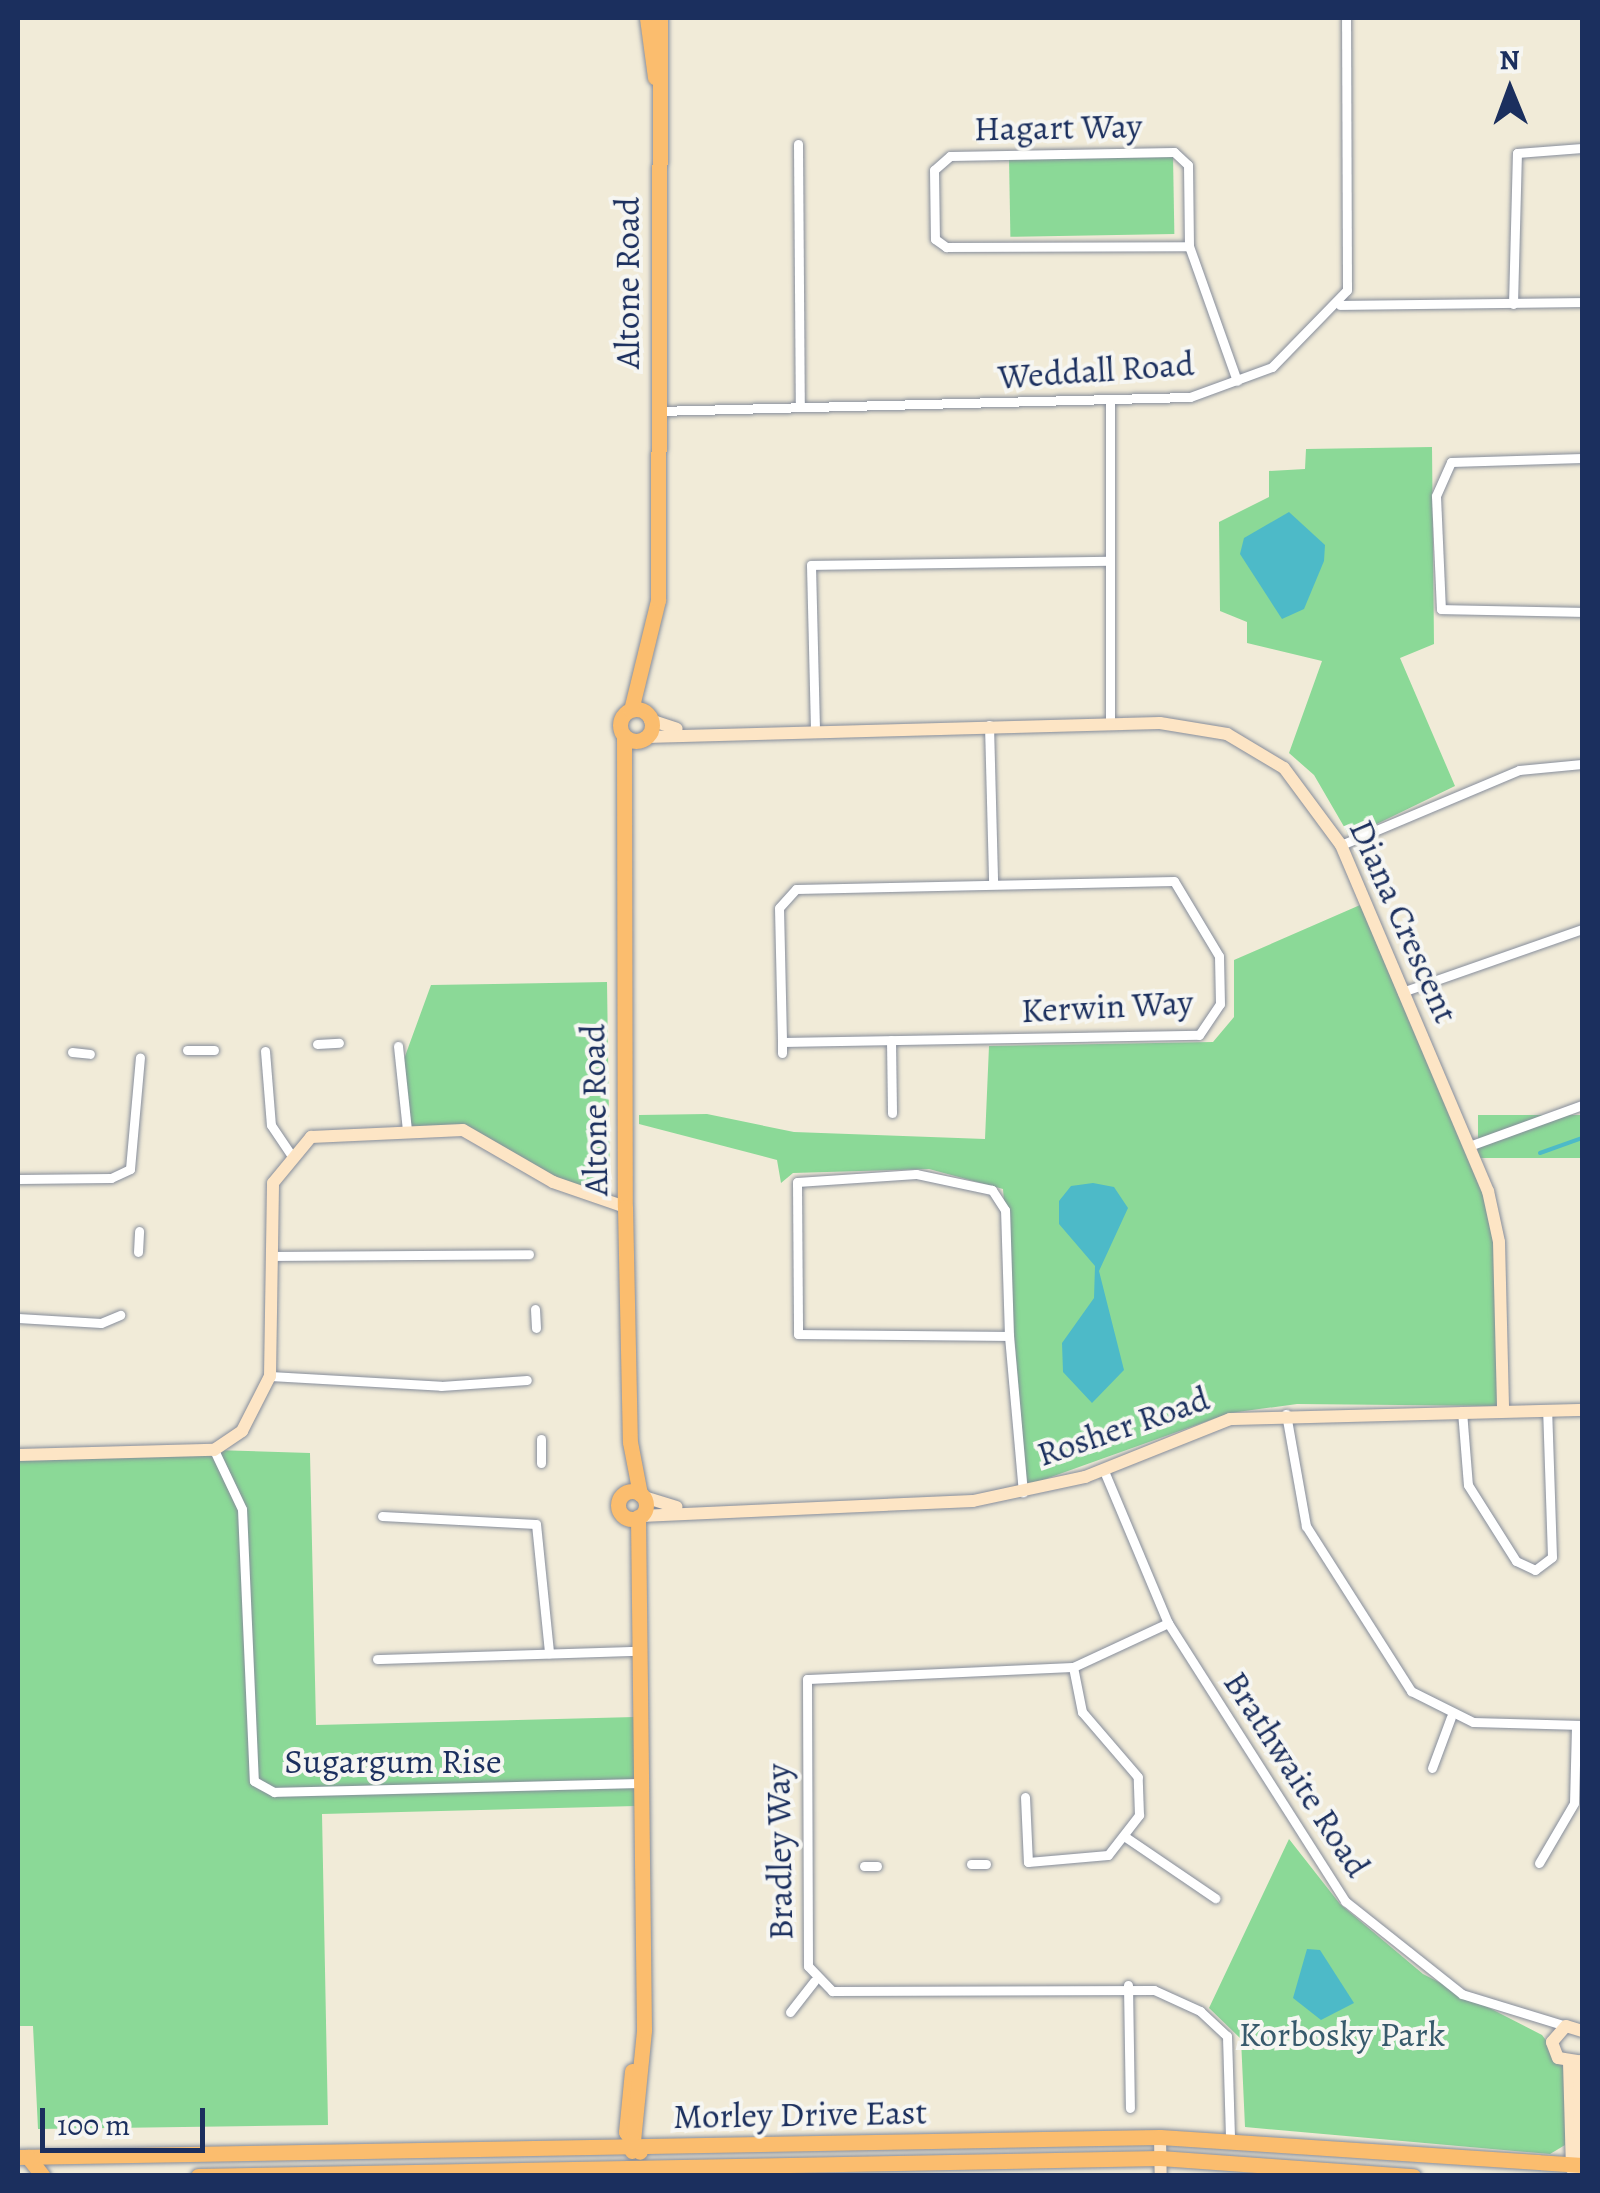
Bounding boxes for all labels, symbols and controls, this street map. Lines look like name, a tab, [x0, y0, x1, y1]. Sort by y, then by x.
north arrow	[1460, 40, 1560, 140]
text: N	[1499, 41, 1520, 79]
street label: Hagart Way	[973, 105, 1143, 149]
street label: Altone Road	[606, 197, 648, 369]
street label: Weddall Road	[997, 342, 1195, 398]
street label: Diana Crescent	[1340, 813, 1468, 1029]
street label: Kerwin Way	[1020, 981, 1194, 1031]
street label: Altone Road	[572, 1024, 616, 1196]
street label: Rosher Road	[1031, 1377, 1215, 1475]
street label: Brathwaite Road	[1215, 1663, 1379, 1885]
street label: Sugargum Rise	[284, 1740, 502, 1782]
street label: Bradley Way	[756, 1763, 802, 1941]
park label: Korbosky Park	[1239, 2013, 1445, 2055]
scale bar	[45, 2088, 210, 2150]
street label: Morley Drive East	[673, 2091, 927, 2137]
text: 100 m	[57, 2105, 130, 2145]

